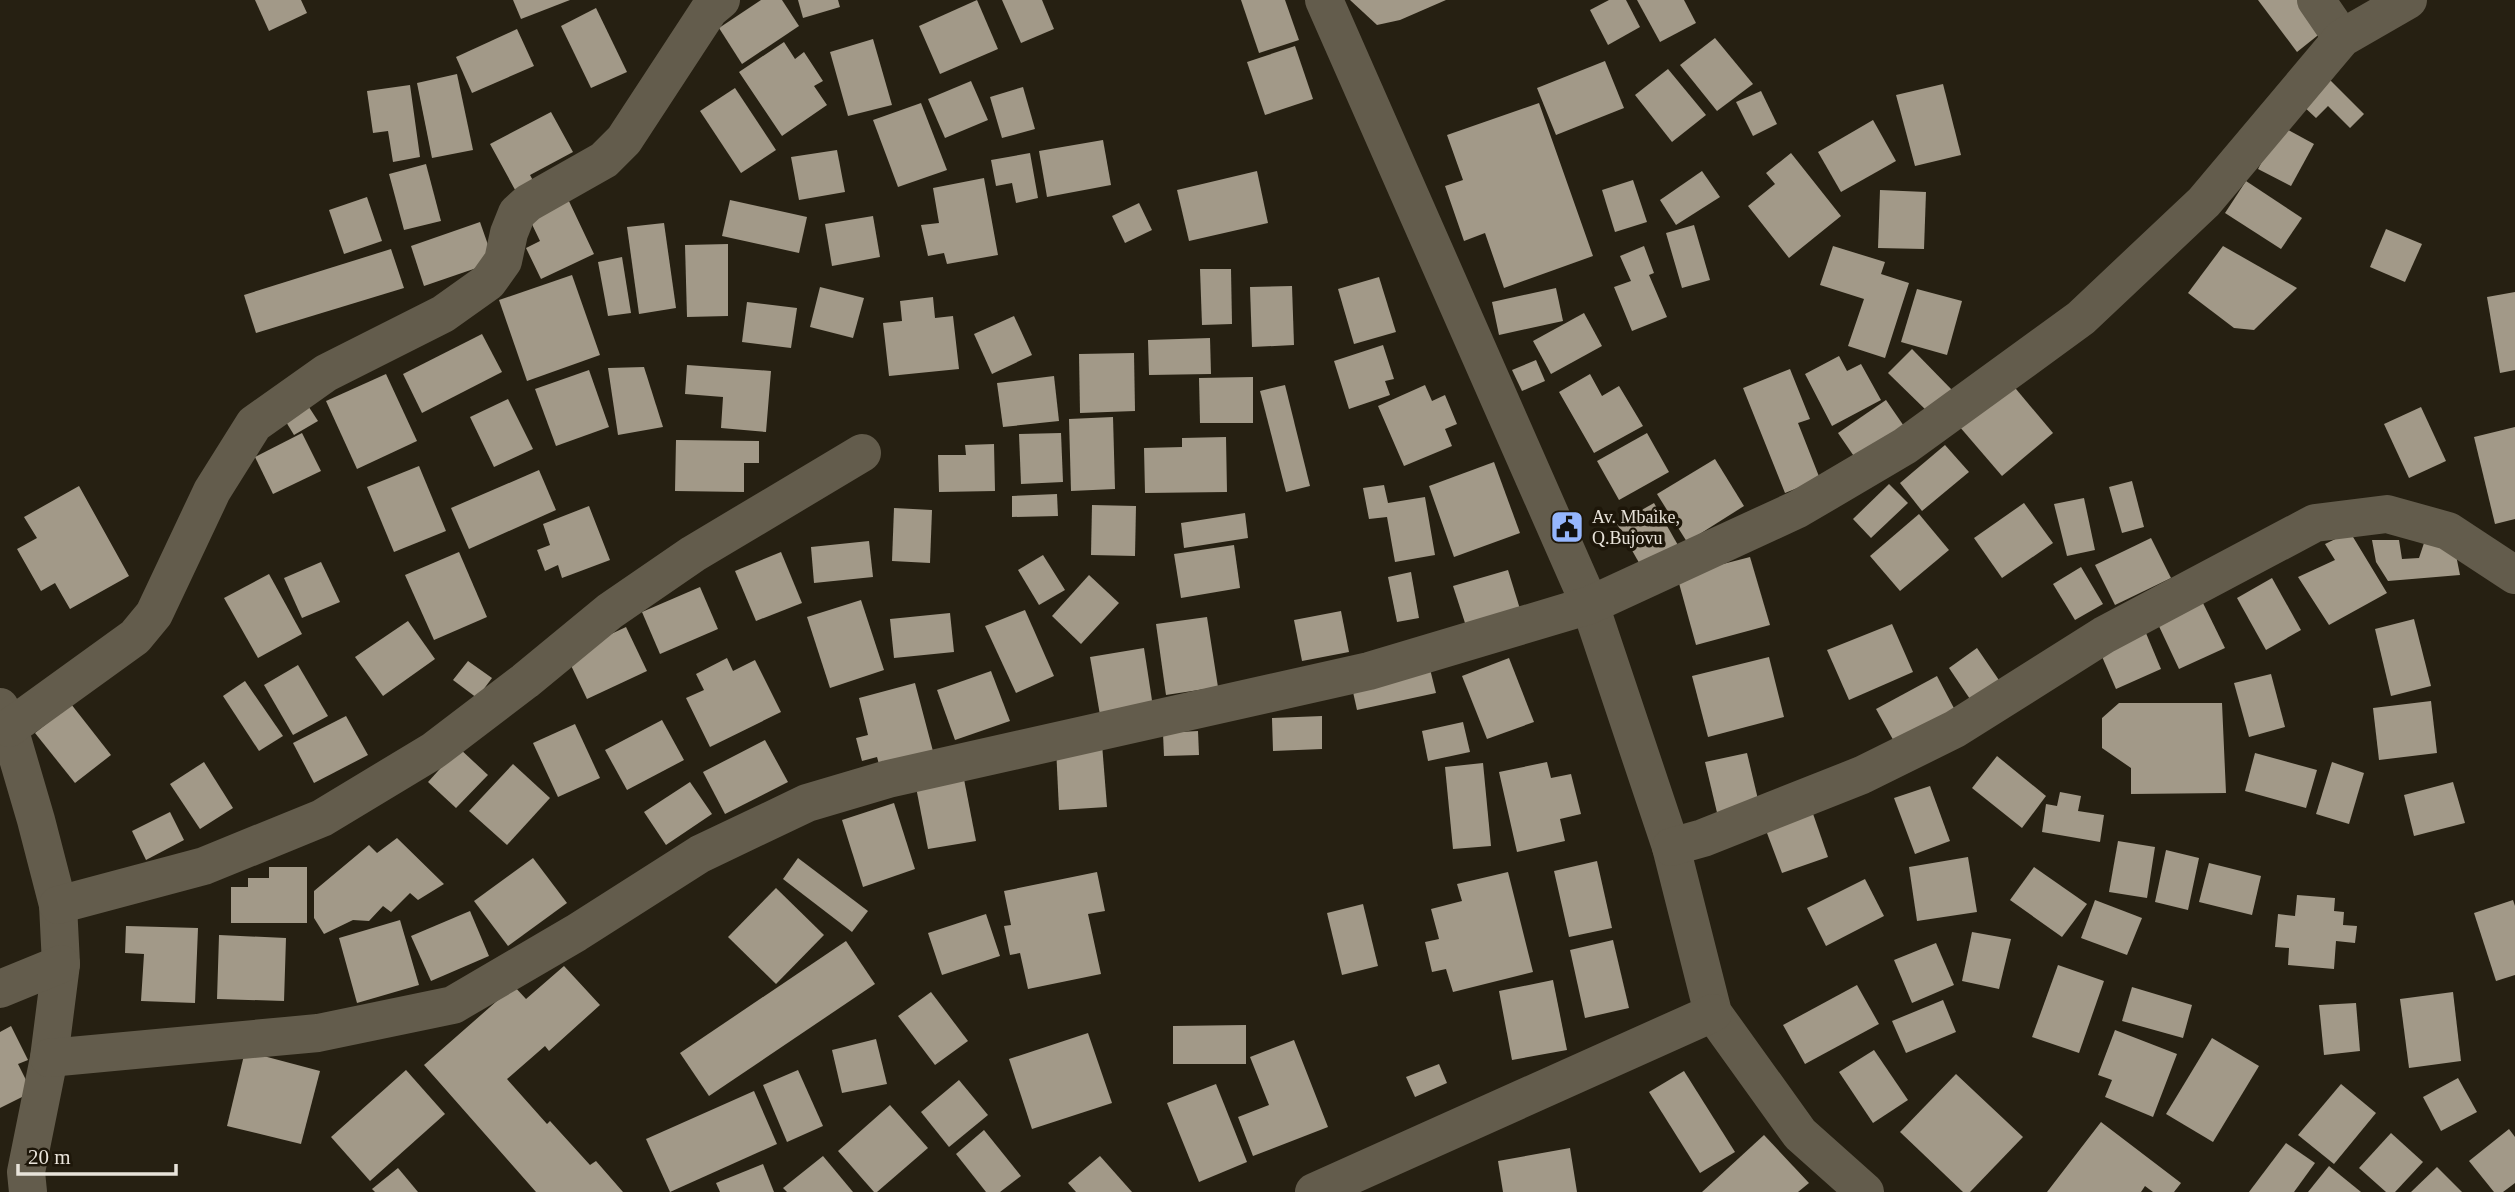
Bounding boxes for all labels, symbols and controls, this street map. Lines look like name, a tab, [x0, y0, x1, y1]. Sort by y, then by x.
place label: Av. Mbaike, Q.Bujovu	[1592, 507, 1680, 548]
public building icon: Av. Mbaike, Q.Bujovu	[1548, 508, 1586, 546]
scale bar	[18, 1132, 175, 1176]
text: 20 m	[28, 1145, 71, 1169]

